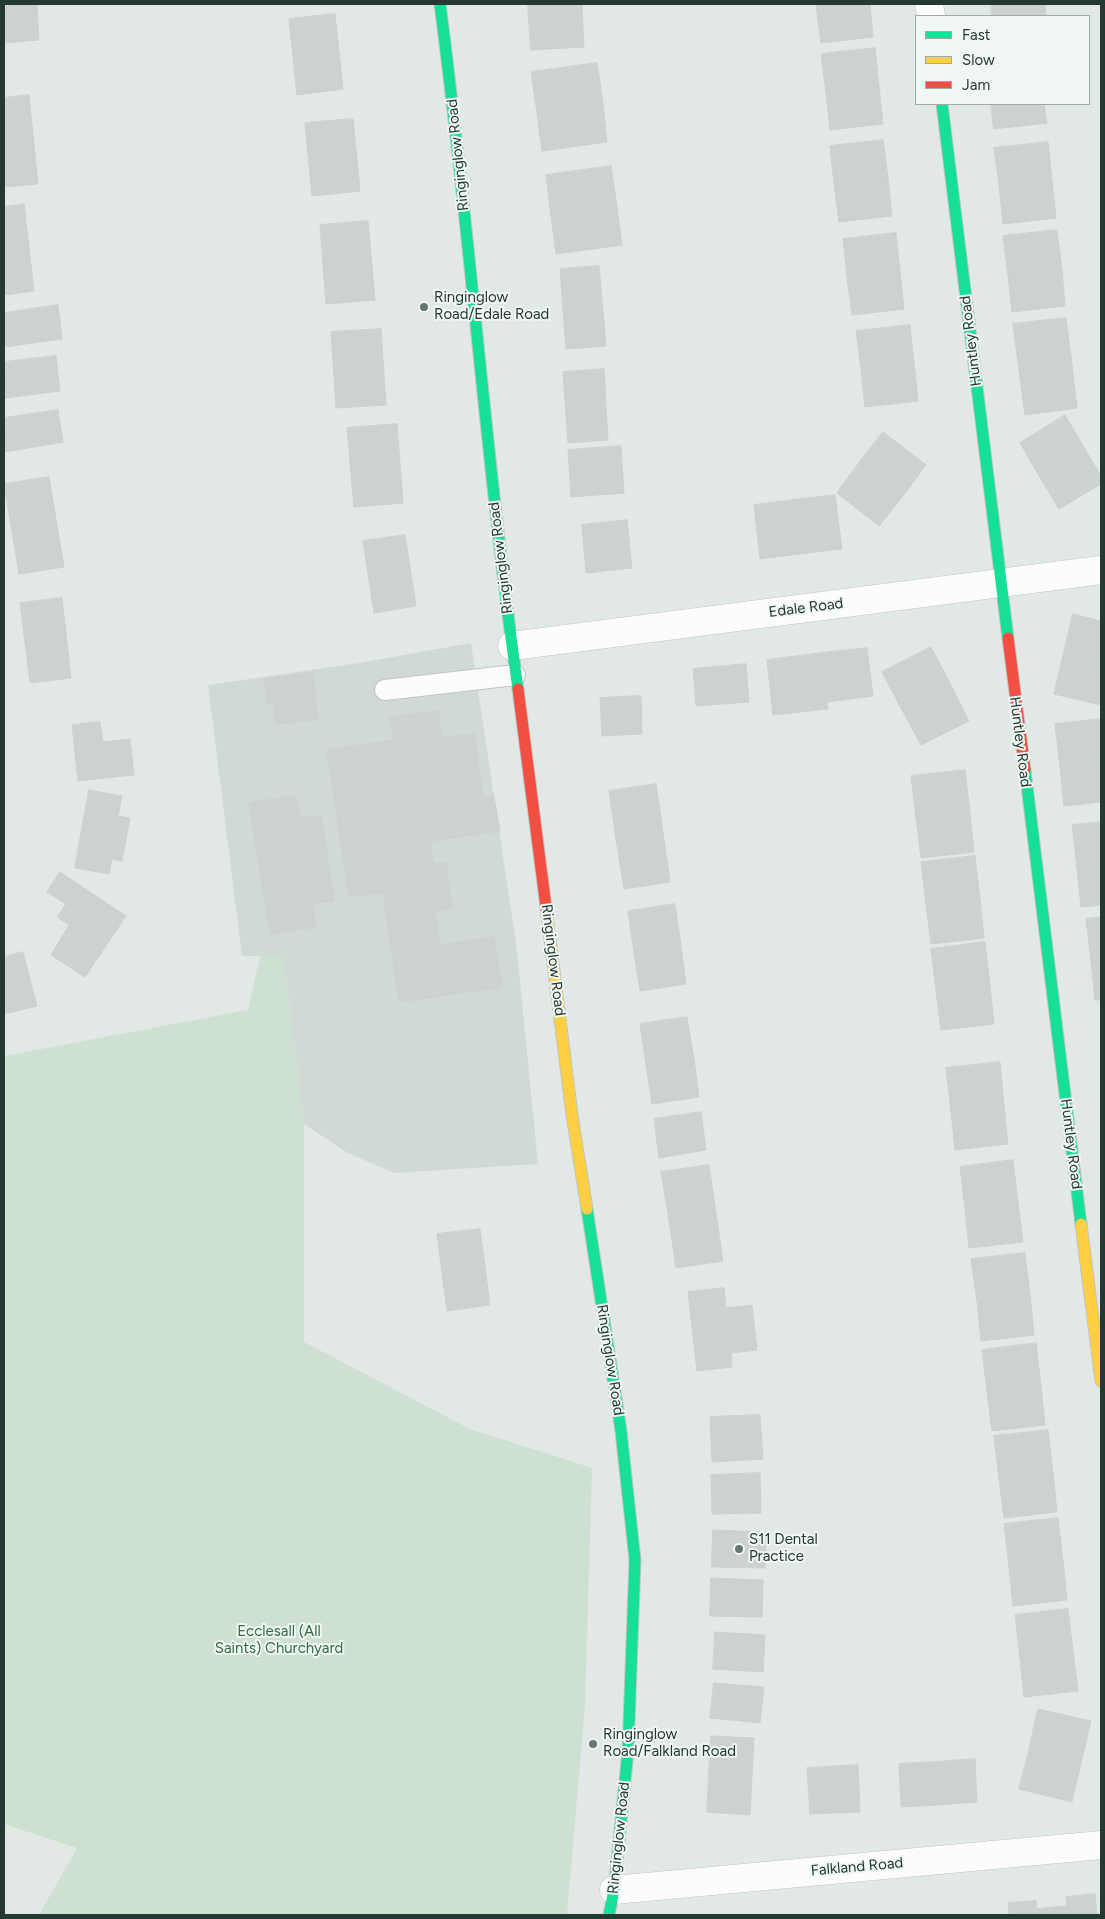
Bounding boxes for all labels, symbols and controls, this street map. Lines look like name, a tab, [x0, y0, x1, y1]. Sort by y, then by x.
legend	[915, 15, 1090, 105]
text: Fast	[962, 26, 990, 44]
text: Slow	[962, 51, 995, 69]
text: Jam	[962, 76, 990, 94]
street label: Ringinglow Road	[443, 98, 473, 212]
place label: Ringinglow Road/Edale Road	[434, 289, 549, 324]
street label: Huntley Road	[957, 295, 985, 387]
marker: Ringinglow Road/Edale Road	[418, 301, 430, 313]
street label: Ringinglow Road	[485, 501, 517, 615]
street label: Edale Road	[768, 594, 844, 622]
street label: Huntley Road	[1006, 696, 1034, 788]
street label: Ringinglow Road	[537, 903, 569, 1017]
street label: Huntley Road	[1057, 1098, 1085, 1190]
street label: Ringinglow Road	[592, 1303, 628, 1417]
place label: S11 Dental Practice	[749, 1531, 818, 1566]
marker: S11 Dental Practice	[733, 1543, 745, 1555]
park label: Ecclesall (All Saints) Churchyard	[215, 1623, 343, 1658]
place label: Ringinglow Road/Falkland Road	[603, 1726, 736, 1761]
marker: Ringinglow Road/Falkland Road	[587, 1738, 599, 1750]
street label: Ringinglow Road	[604, 1781, 634, 1895]
street label: Falkland Road	[810, 1854, 904, 1880]

